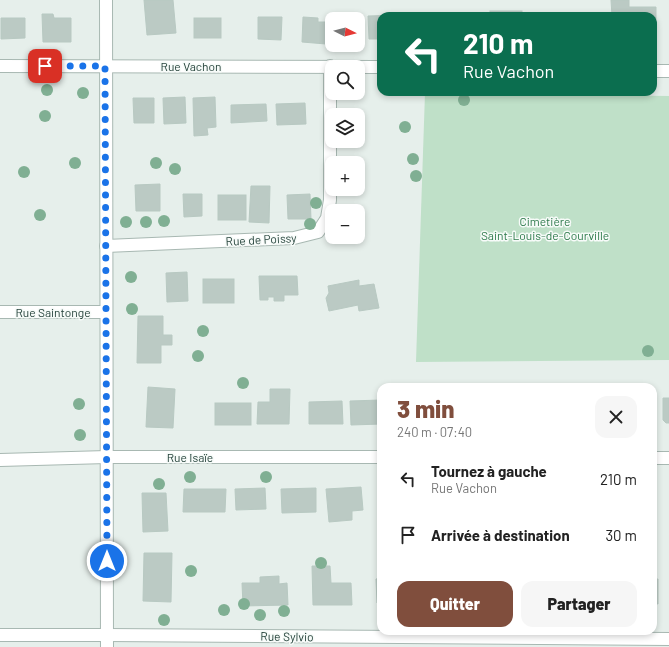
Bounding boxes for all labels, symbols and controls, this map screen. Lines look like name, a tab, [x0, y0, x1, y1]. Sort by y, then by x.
north arrow	[325, 12, 365, 52]
map controls	[325, 12, 365, 244]
text: 210 m	[463, 26, 533, 60]
icon: left	[397, 28, 449, 80]
pin	[28, 49, 62, 83]
icon: arrive	[34, 55, 56, 77]
street label: Rue Vachon	[161, 59, 221, 73]
button: search	[325, 60, 365, 100]
text: Rue Vachon	[463, 60, 554, 82]
button: layers	[325, 108, 365, 148]
button: +	[325, 156, 365, 196]
button: −	[325, 204, 365, 244]
park label: Cimetière Saint-Louis-de-Courville	[481, 214, 609, 242]
street label: Rue de Poissy	[225, 230, 297, 248]
street label: Rue Saintonge	[15, 305, 91, 319]
text: 3 min	[397, 394, 454, 423]
button: close	[595, 396, 637, 438]
text: 240 m · 07:40	[397, 424, 472, 440]
street label: Rue Isaïe	[167, 450, 213, 464]
text: Tournez à gauche	[431, 462, 547, 480]
icon: left	[397, 468, 419, 490]
text: 210 m	[600, 470, 637, 488]
text: Rue Vachon	[431, 480, 497, 496]
icon: arrive	[397, 524, 419, 546]
text: Arrivée à destination	[431, 526, 570, 544]
text: 30 m	[605, 526, 637, 544]
position arrow	[86, 540, 128, 582]
button: Quitter	[397, 581, 513, 627]
button: Partager	[521, 581, 637, 627]
street label: Rue Sylvio	[260, 629, 314, 643]

